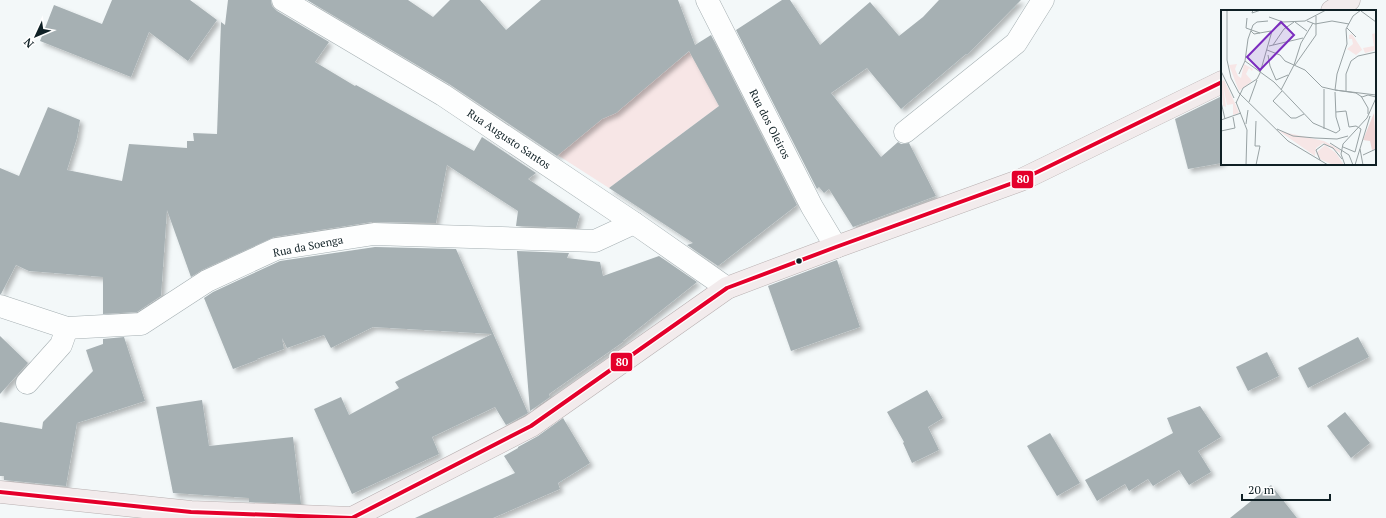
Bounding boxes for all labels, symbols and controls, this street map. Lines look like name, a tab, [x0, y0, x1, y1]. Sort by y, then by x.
inset map	[1221, 10, 1376, 165]
north arrow	[16, 16, 56, 56]
text: N	[20, 35, 37, 51]
street label: Rua dos Oleiros	[746, 87, 794, 161]
street label: Rua Augusto Santos	[465, 106, 554, 172]
line badge: 80	[1011, 170, 1034, 189]
text: 80	[1017, 172, 1029, 186]
street label: Rua da Soenga	[272, 232, 345, 260]
unlabelled marker	[794, 256, 804, 266]
line badge: 80	[610, 352, 633, 372]
text: 80	[616, 355, 628, 369]
scale bar	[1242, 476, 1330, 502]
text: 20 m	[1248, 482, 1275, 497]

